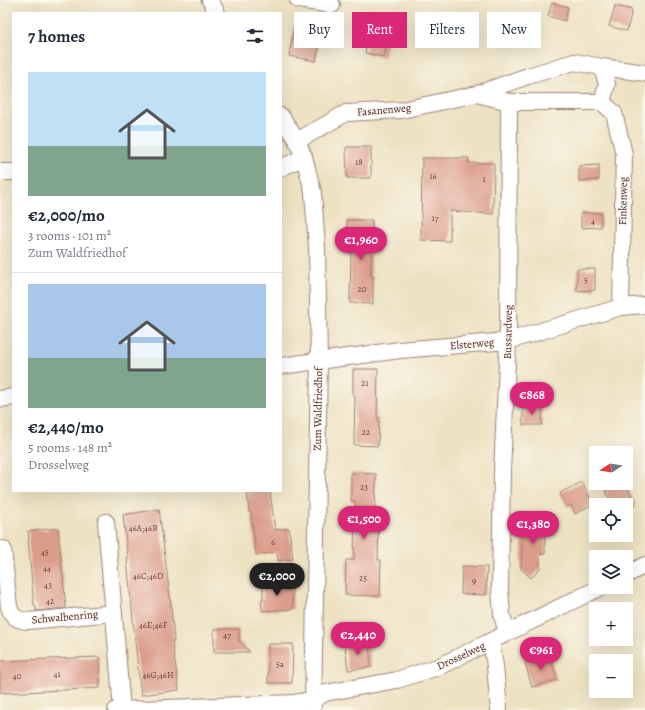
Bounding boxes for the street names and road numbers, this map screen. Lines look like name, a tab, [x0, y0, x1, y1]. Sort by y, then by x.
street label: Fasanenweg	[356, 100, 412, 120]
street label: Finkenweg	[615, 176, 631, 225]
street label: Bussardweg	[500, 304, 516, 359]
street label: Elsterweg	[449, 335, 495, 353]
street label: Zum Waldfriedhof	[310, 366, 326, 451]
street label: Schwalbenring	[31, 607, 99, 627]
street label: Drosselweg	[434, 638, 488, 674]

